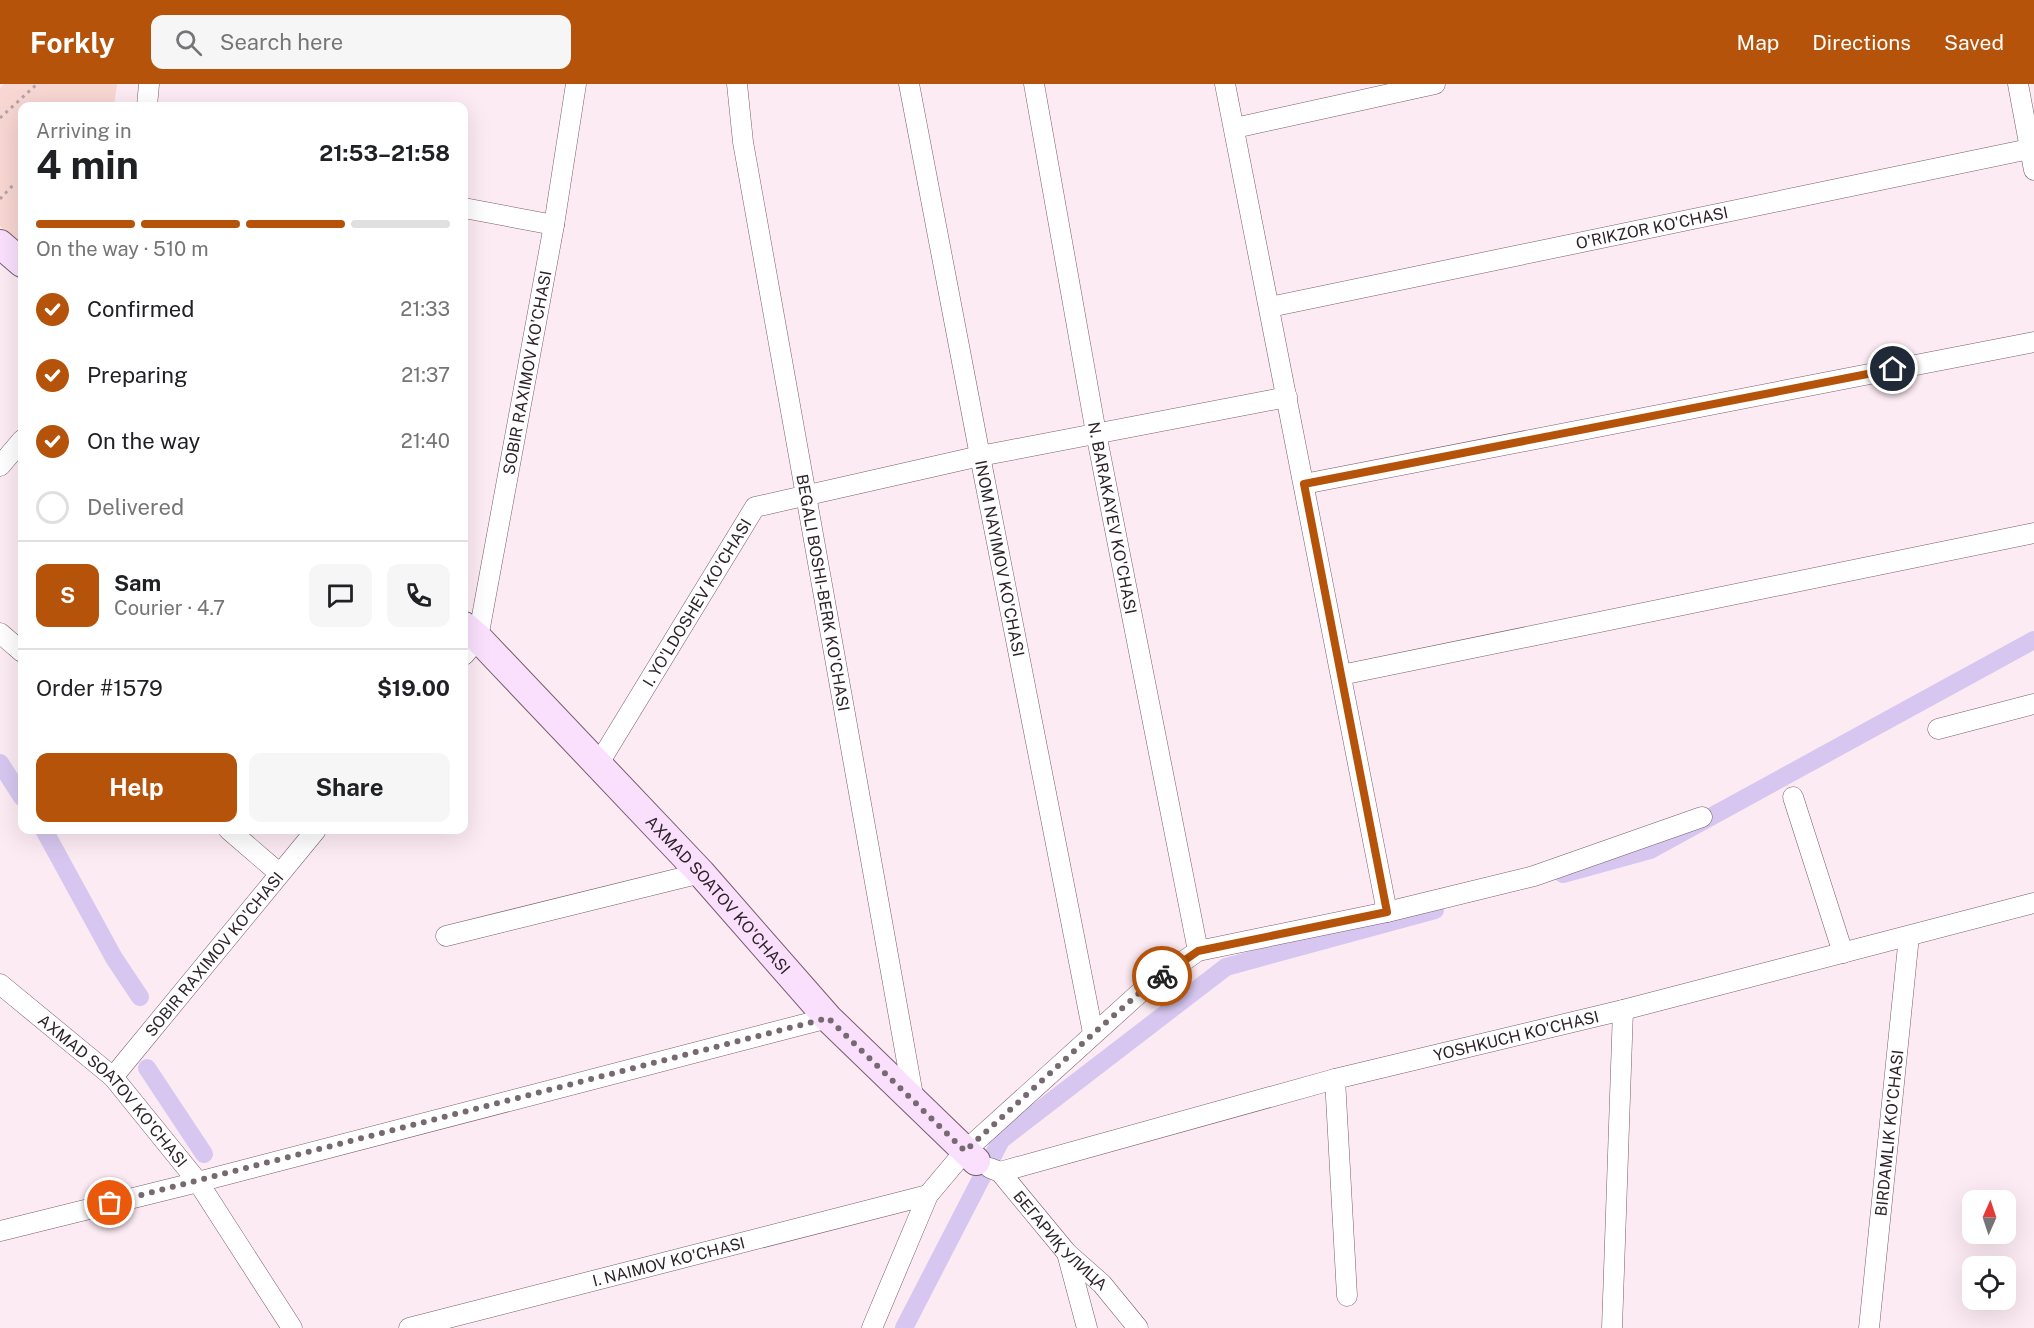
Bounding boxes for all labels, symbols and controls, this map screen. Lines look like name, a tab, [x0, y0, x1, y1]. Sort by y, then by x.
search box	[151, 15, 571, 69]
text: Forkly	[30, 26, 115, 59]
icon: search	[172, 26, 205, 59]
text: Search here	[220, 29, 343, 55]
text: Map	[1737, 30, 1779, 55]
text: Directions	[1812, 30, 1911, 55]
text: Saved	[1944, 30, 2004, 55]
text: Arriving in	[36, 119, 131, 143]
text: 21:53–21:58	[319, 140, 450, 166]
text: 4 min	[36, 142, 139, 188]
street label: O'RIKZOR KO'CHASI	[1574, 202, 1730, 253]
text: On the way · 510 m	[36, 237, 208, 261]
street label: SOBIR RAXIMOV KO'CHASI	[499, 269, 555, 476]
icon: check	[36, 293, 69, 326]
text: Confirmed	[87, 296, 194, 322]
text: 21:33	[400, 297, 450, 321]
pin	[1867, 343, 1918, 394]
icon: home	[1876, 352, 1909, 385]
icon: check	[36, 359, 69, 392]
text: Preparing	[87, 362, 188, 388]
text: 21:37	[401, 363, 450, 387]
street label: N. BARAKAYEV KO'CHASI	[1085, 420, 1141, 616]
icon: check	[36, 425, 69, 458]
text: On the way	[87, 428, 200, 454]
text: 21:40	[401, 429, 450, 453]
street label: INOM NAYIMOV KO'CHASI	[972, 459, 1029, 658]
street label: BEGALI BOSHI-BERK KO'CHASI	[793, 473, 854, 713]
text: Delivered	[87, 494, 184, 520]
street label: I. YO'LDOSHEV KO'CHASI	[639, 515, 755, 690]
button: chat	[309, 564, 372, 627]
button: phone	[387, 564, 450, 627]
text: Sam	[114, 570, 161, 596]
text: S	[60, 582, 75, 608]
text: Courier · 4.7	[114, 596, 225, 620]
text: Order #1579	[36, 675, 163, 701]
text: $19.00	[377, 675, 450, 701]
button: Help	[36, 753, 237, 822]
button: Share	[249, 753, 450, 822]
street label: AXMAD SOATOV KO'CHASI	[642, 811, 794, 978]
street label: SOBIR RAXIMOV KO'CHASI	[141, 868, 287, 1040]
courier	[1132, 946, 1192, 1006]
icon: bike	[1146, 960, 1179, 993]
street label: YOSHKUCH KO'CHASI	[1432, 1007, 1601, 1065]
street label: AXMAD SOATOV KO'CHASI	[35, 1010, 192, 1171]
street label: BIRDAMLIK KO'CHASI	[1871, 1049, 1907, 1217]
pin	[84, 1177, 135, 1228]
icon: bag	[93, 1186, 126, 1219]
street label: БЕГАРИҚ УЛИЦА	[1010, 1187, 1111, 1294]
north arrow	[1962, 1190, 2016, 1244]
map controls	[1962, 1190, 2016, 1310]
street label: I. NAIMOV KO'CHASI	[590, 1233, 747, 1290]
button: locate	[1962, 1256, 2016, 1310]

